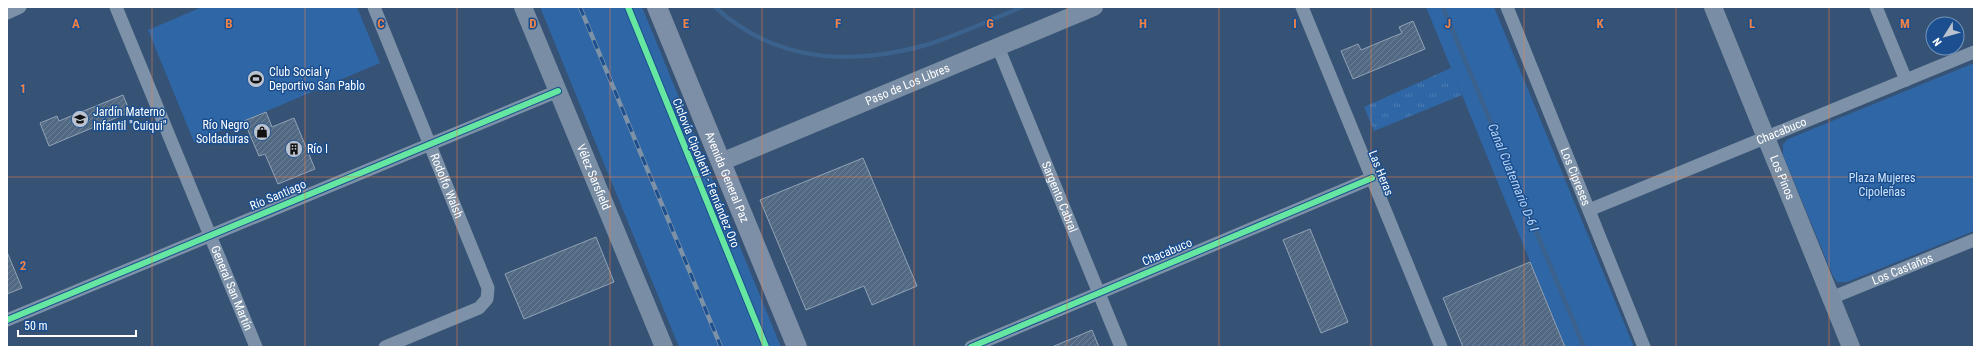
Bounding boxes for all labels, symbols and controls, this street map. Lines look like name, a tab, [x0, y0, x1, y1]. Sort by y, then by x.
text: A	[72, 16, 80, 31]
text: B	[225, 16, 233, 31]
text: C	[377, 16, 385, 31]
text: D	[529, 16, 537, 31]
text: E	[683, 16, 690, 31]
text: F	[835, 16, 841, 31]
text: G	[986, 16, 994, 31]
text: H	[1139, 16, 1147, 31]
text: I	[1293, 16, 1297, 31]
text: J	[1445, 16, 1451, 31]
text: K	[1596, 16, 1604, 31]
text: L	[1749, 16, 1755, 31]
text: M	[1900, 16, 1910, 31]
north arrow	[1925, 16, 1965, 56]
text: N	[1930, 35, 1945, 48]
street label: Paso de Los Libres	[863, 61, 952, 108]
place label: Club Social y Deportivo San Pablo	[269, 65, 365, 93]
sports icon: Club Social y Deportivo San Pablo	[246, 69, 266, 89]
text: 1	[20, 81, 26, 96]
street label: Ciclovía Cipolletti - Fernández Oro	[670, 96, 742, 250]
place label: Jardín Materno Infantil "Cuiqui"	[93, 105, 167, 133]
school or university icon: Jardín Materno Infantil "Cuiqui"	[70, 109, 90, 129]
street label: Chacabuco	[1754, 114, 1809, 148]
place label: Río Negro Soldaduras	[196, 118, 249, 146]
water label: Canal Cuaternario D-6 I	[1485, 121, 1542, 234]
shop icon: Río Negro Soldaduras	[252, 122, 272, 142]
street label: Avenida General Paz	[702, 130, 752, 225]
building icon: Río I	[284, 139, 304, 159]
place label: Río I	[307, 142, 328, 156]
street label: Vélez Sarsfield	[574, 142, 613, 212]
street label: Los Cipreses	[1557, 146, 1593, 208]
street label: Las Heras	[1366, 148, 1396, 198]
street label: Rodolfo Walsh	[427, 151, 466, 220]
street label: Los Pinos	[1767, 153, 1797, 202]
street label: Sargento Cabral	[1039, 159, 1080, 234]
park label: Plaza Mujeres Cipoleñas	[1849, 171, 1915, 199]
street label: Río Santiago	[248, 177, 308, 213]
street label: Chacabuco	[1140, 235, 1194, 269]
street label: General San Martín	[208, 244, 256, 333]
street label: Los Castaños	[1870, 250, 1935, 288]
text: 2	[20, 258, 27, 273]
scale bar	[18, 312, 136, 338]
text: 50 m	[24, 319, 48, 333]

